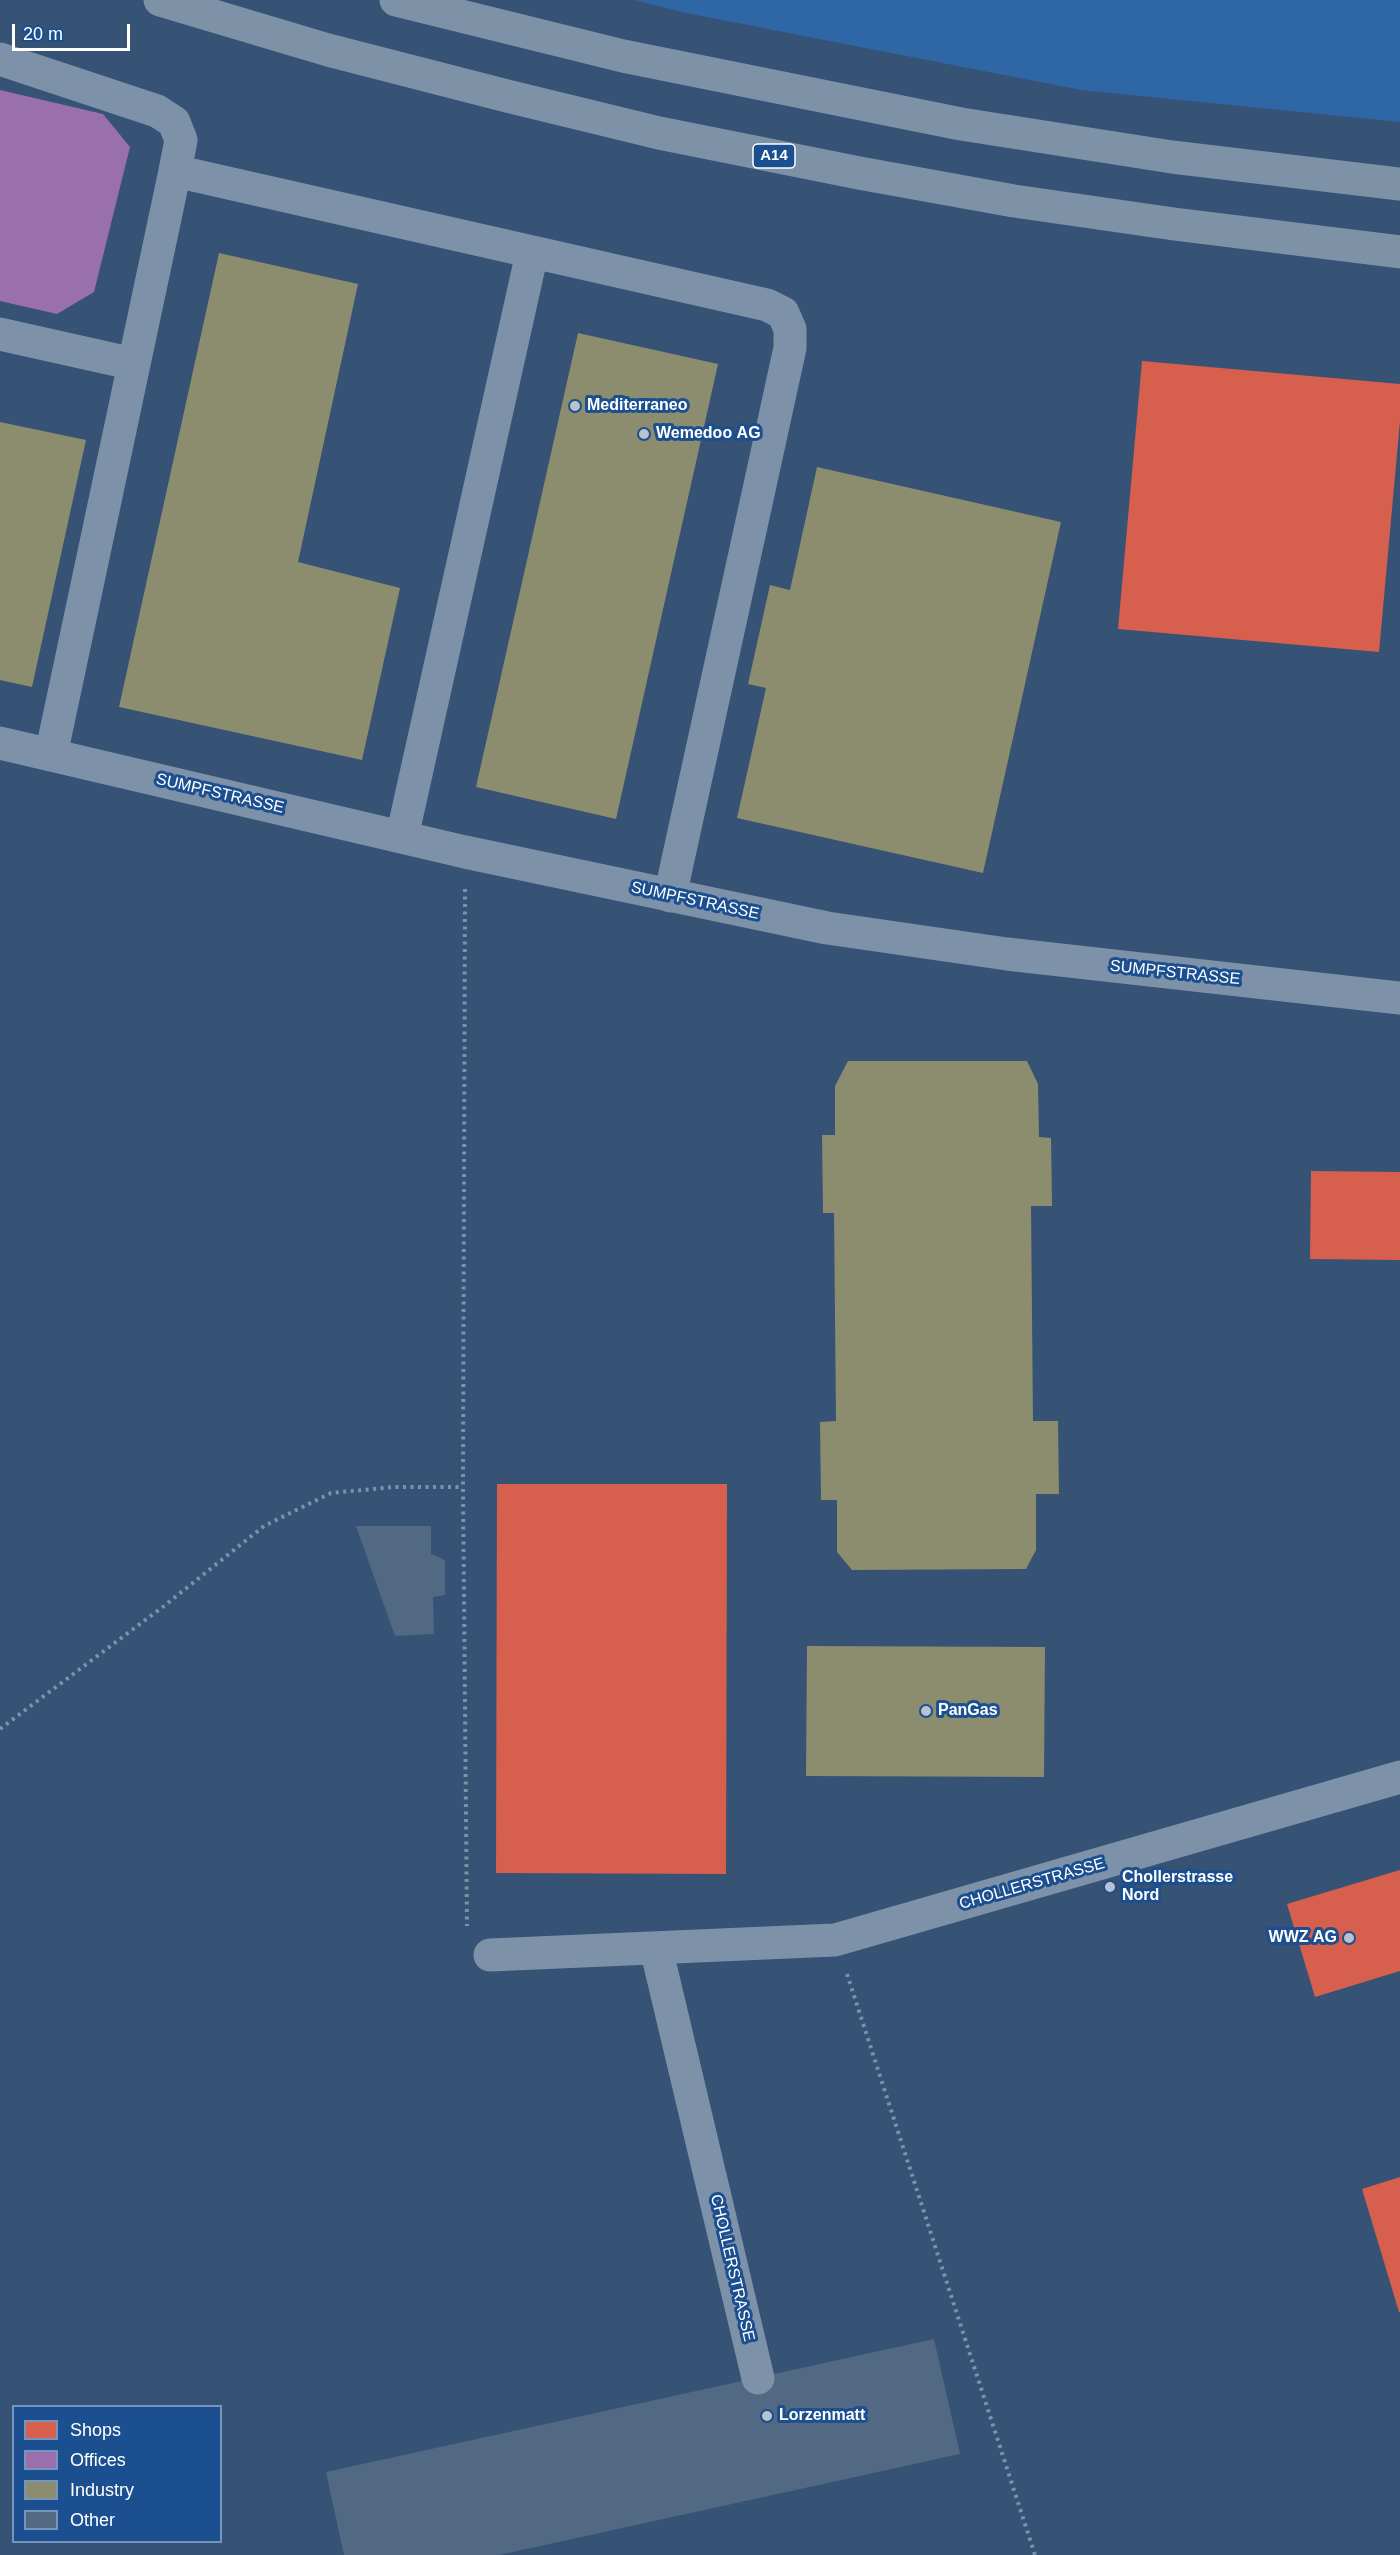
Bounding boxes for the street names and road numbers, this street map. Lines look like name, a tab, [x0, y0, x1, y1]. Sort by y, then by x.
road number: A14	[753, 144, 795, 168]
street label: SUMPFSTRASSE	[154, 770, 286, 818]
street label: SUMPFSTRASSE	[629, 878, 761, 924]
street label: SUMPFSTRASSE	[1109, 957, 1241, 989]
street label: CHOLLERSTRASSE	[957, 1854, 1107, 1914]
street label: CHOLLERSTRASSE	[706, 2193, 758, 2343]

